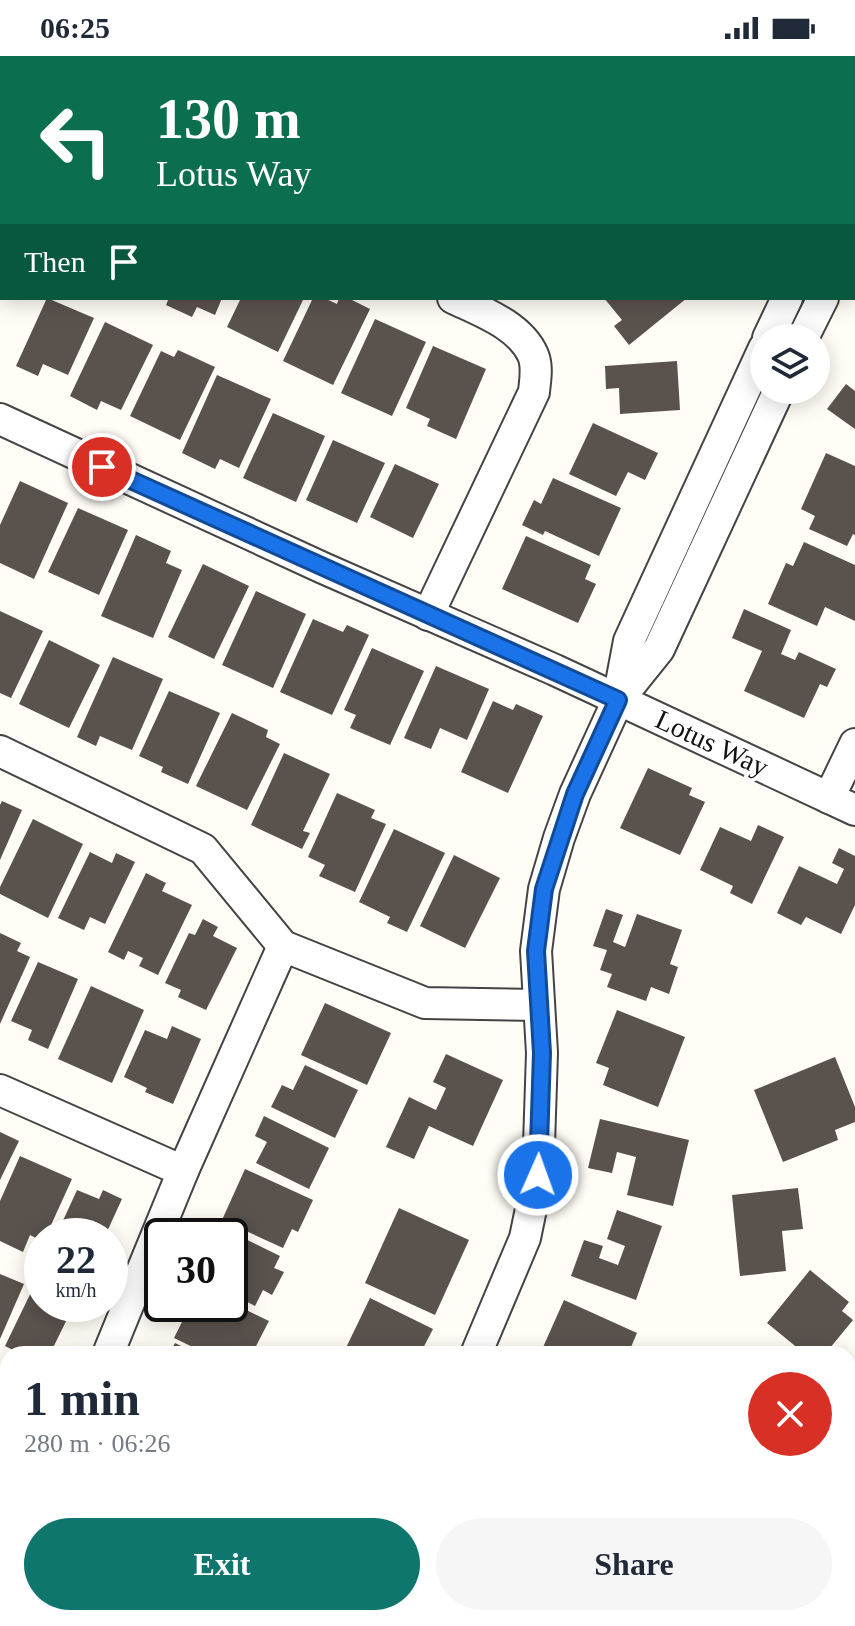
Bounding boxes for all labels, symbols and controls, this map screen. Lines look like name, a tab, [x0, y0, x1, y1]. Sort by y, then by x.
text: 06:25	[40, 11, 110, 44]
icon: left	[24, 88, 128, 192]
text: 130 m	[156, 88, 301, 150]
text: Lotus Way	[156, 154, 311, 194]
icon: arrive	[102, 240, 146, 284]
text: Then	[24, 245, 86, 278]
map controls	[750, 324, 830, 404]
button: layers	[750, 324, 830, 404]
pin	[68, 433, 136, 501]
icon: arrive	[80, 445, 124, 489]
street label: Lotus Way	[651, 703, 773, 783]
position arrow	[496, 1133, 580, 1217]
speed limit sign: 30	[144, 1218, 248, 1322]
text: 22	[56, 1237, 96, 1282]
text: km/h	[55, 1279, 97, 1301]
text: 1 min	[24, 1372, 140, 1425]
button: close	[748, 1372, 832, 1456]
text: 280 m · 06:26	[24, 1429, 171, 1458]
button: Exit	[24, 1518, 420, 1610]
button: Share	[436, 1518, 832, 1610]

